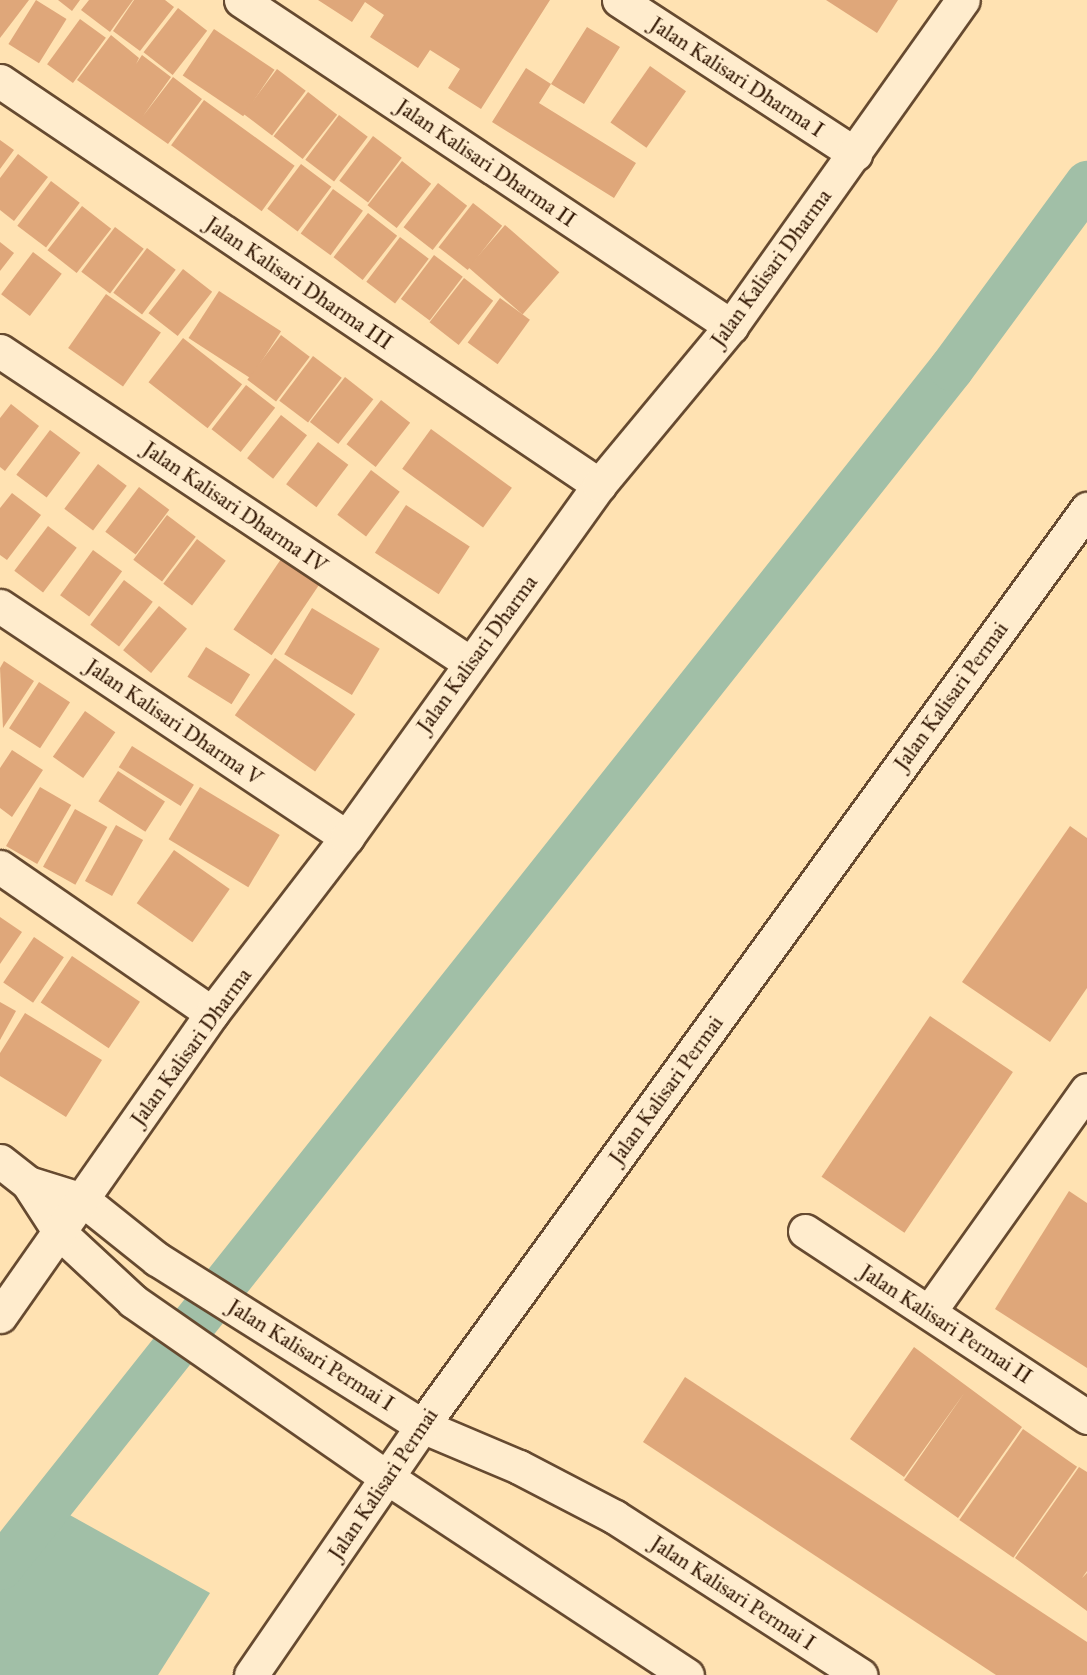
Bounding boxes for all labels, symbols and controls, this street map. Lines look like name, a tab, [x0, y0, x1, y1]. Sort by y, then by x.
street label: Jalan Kalisari Dharma I	[645, 11, 829, 143]
street label: Jalan Kalisari Dharma II	[391, 94, 581, 232]
street label: Jalan Kalisari Dharma	[705, 184, 837, 352]
street label: Jalan Kalisari Dharma III	[201, 211, 397, 355]
street label: Jalan Kalisari Dharma IV	[138, 436, 332, 578]
street label: Jalan Kalisari Dharma	[411, 570, 543, 738]
street label: Jalan Kalisari Permai	[889, 617, 1013, 775]
street label: Jalan Kalisari Dharma V	[81, 653, 267, 791]
street label: Jalan Kalisari Dharma	[125, 963, 257, 1131]
street label: Jalan Kalisari Permai	[604, 1011, 728, 1169]
street label: Jalan Kalisari Permai II	[855, 1259, 1037, 1389]
street label: Jalan Kalisari Permai I	[223, 1294, 399, 1416]
street label: Jalan Kalisari Permai	[323, 1403, 443, 1565]
street label: Jalan Kalisari Permai I	[646, 1530, 820, 1656]

